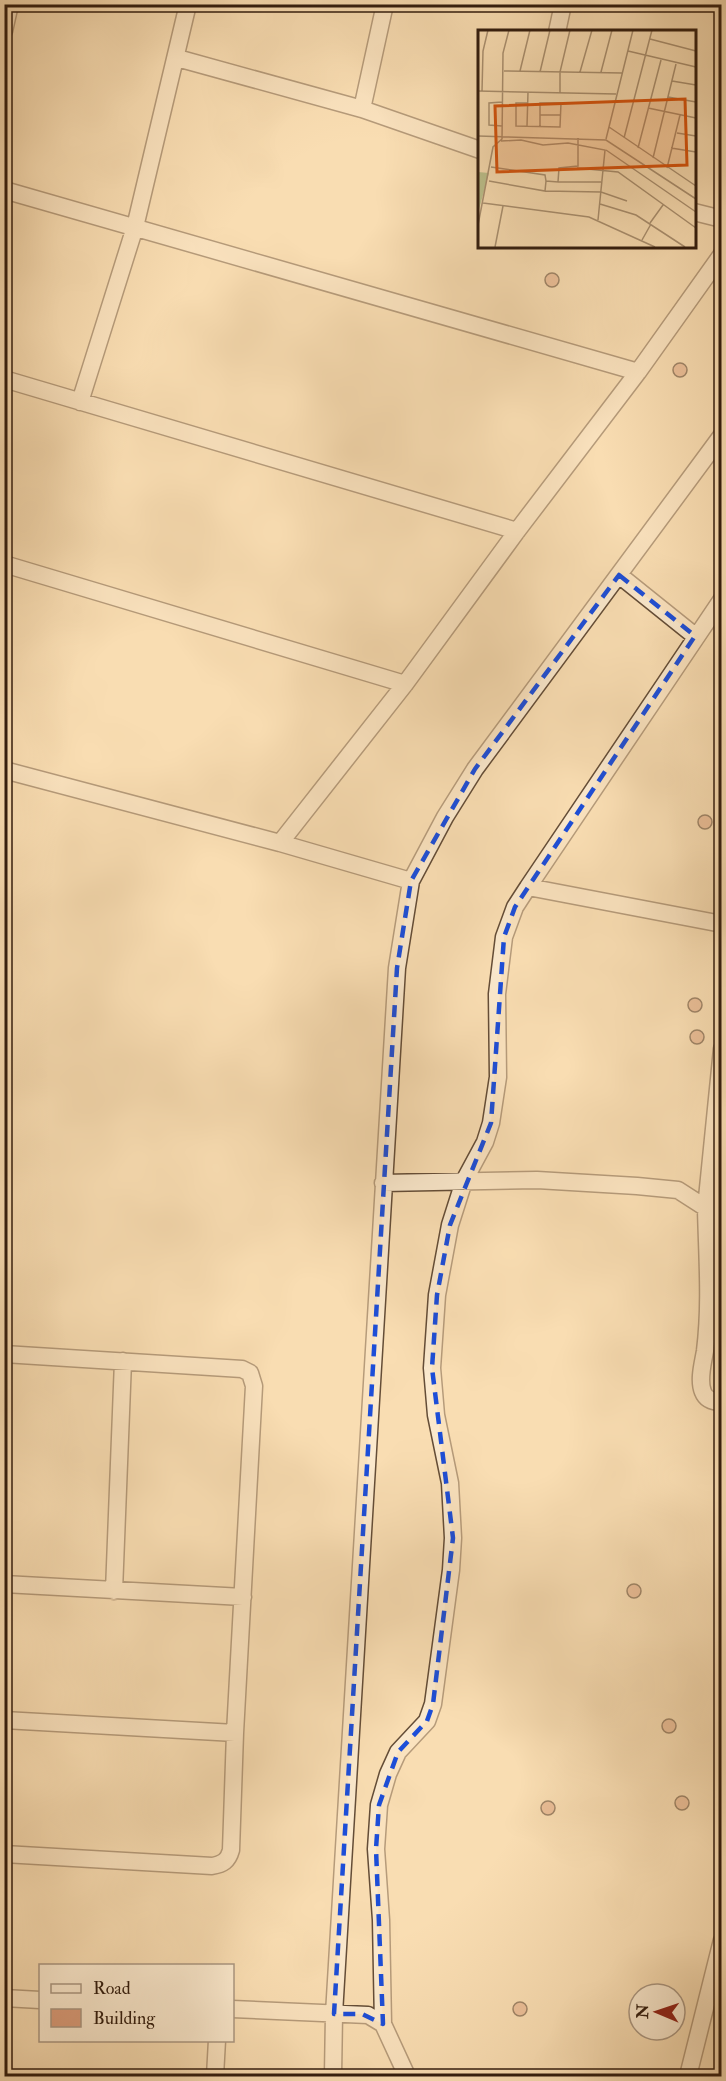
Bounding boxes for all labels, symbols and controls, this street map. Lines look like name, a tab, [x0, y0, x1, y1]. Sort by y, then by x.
inset map	[478, 30, 696, 248]
legend	[39, 1964, 234, 2042]
text: Road	[93, 1977, 131, 2000]
north arrow	[627, 1982, 687, 2042]
text: N	[633, 2003, 653, 2020]
text: Building	[93, 2007, 156, 2030]

